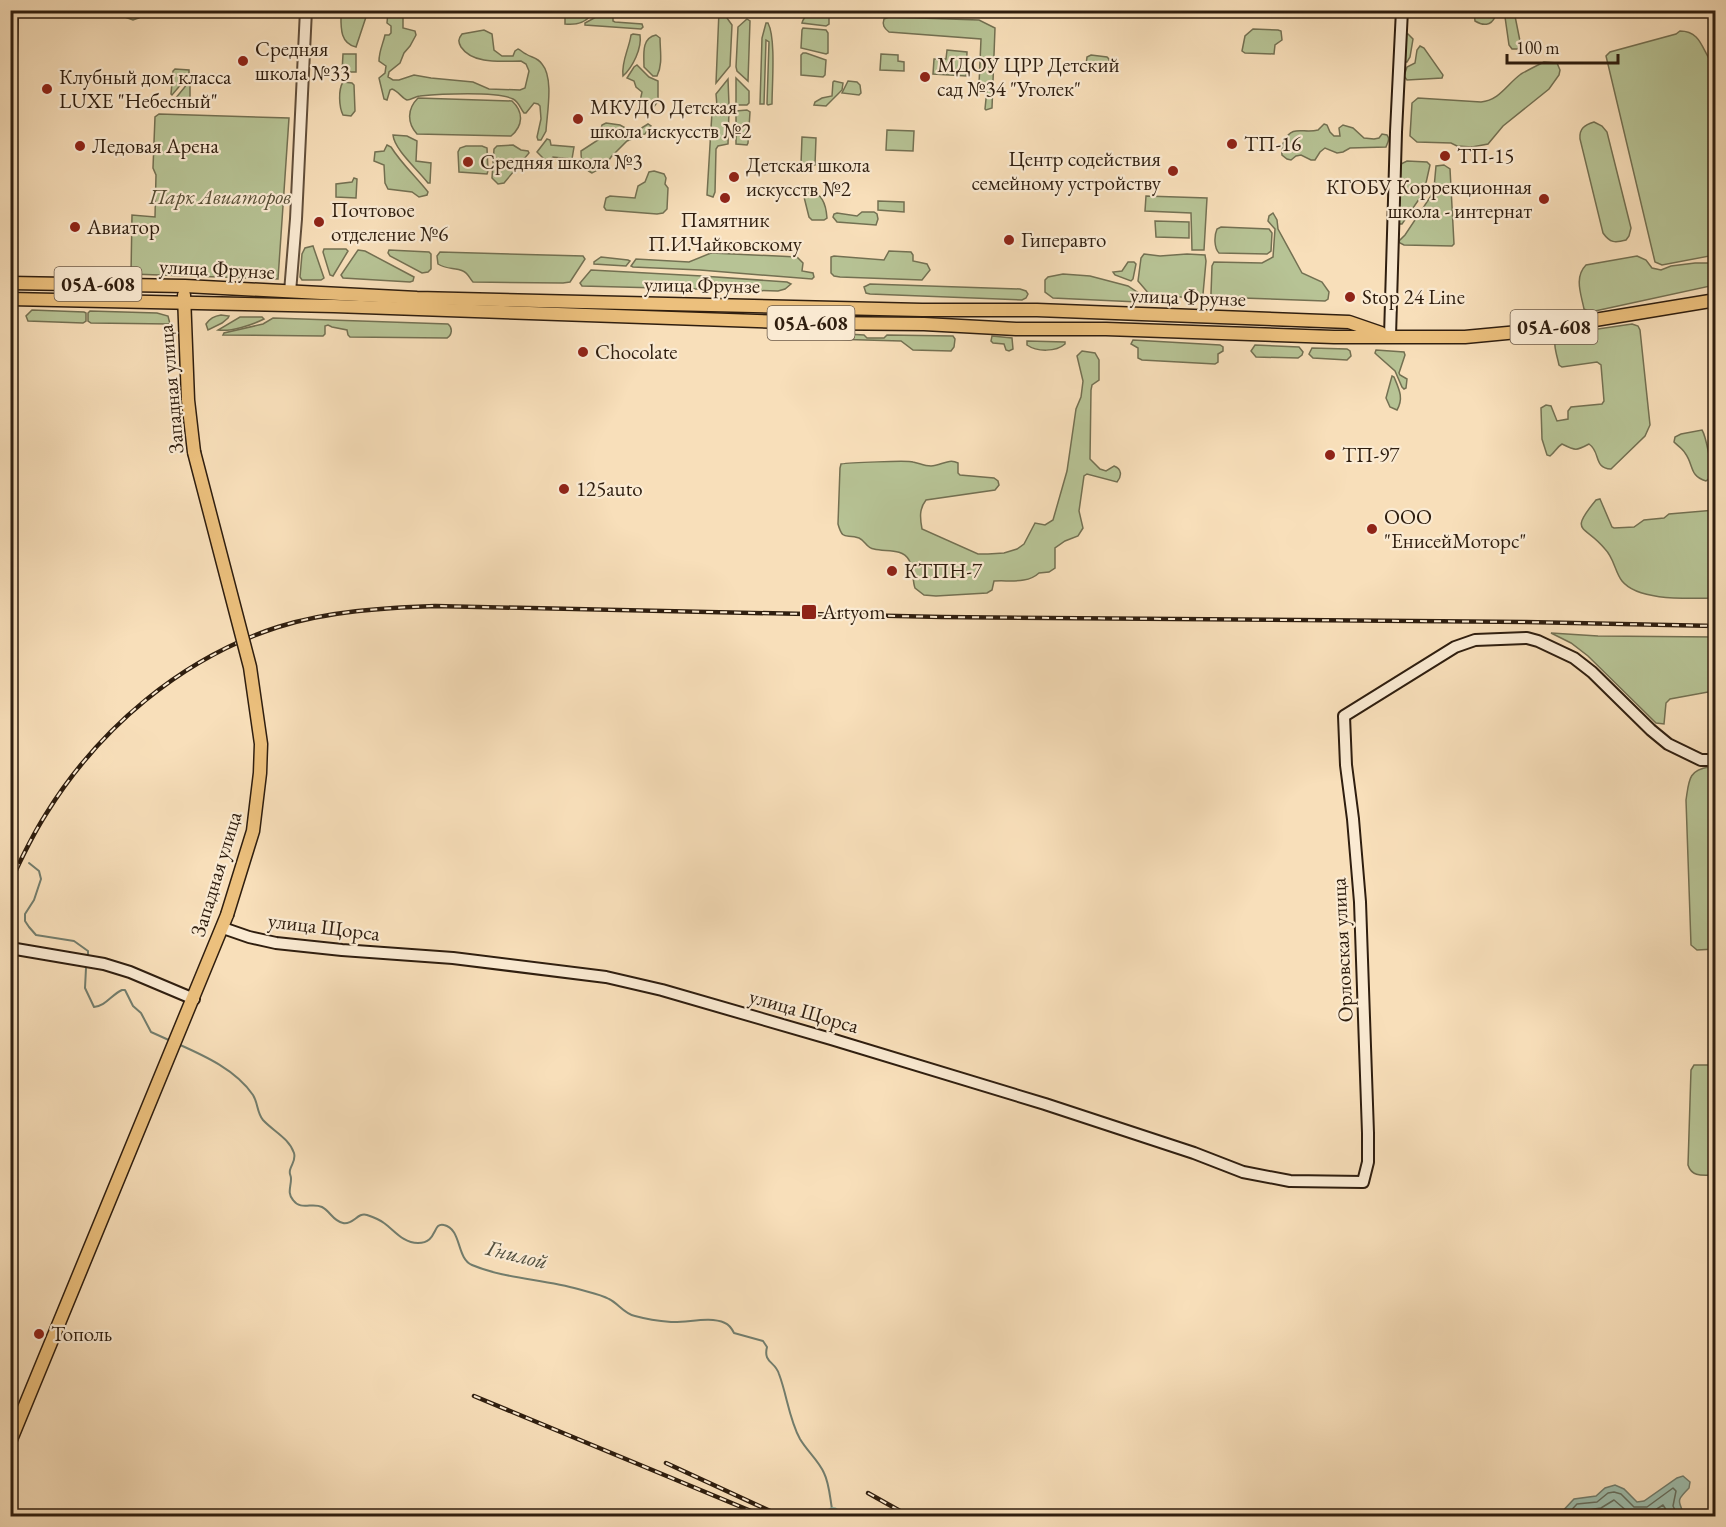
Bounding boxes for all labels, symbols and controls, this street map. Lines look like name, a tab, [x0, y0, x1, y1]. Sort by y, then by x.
scale bar	[1507, 27, 1618, 65]
place label: Средняя школа №33	[255, 35, 350, 86]
text: 100 m	[1516, 36, 1560, 59]
place label: МДОУ ЦРР Детский сад №34 "Уголек"	[937, 51, 1120, 102]
marker: Средняя школа №33	[236, 54, 250, 68]
place label: Клубный дом класса LUXE "Небесный"	[59, 63, 232, 114]
marker: МДОУ ЦРР Детский сад №34 "Уголек"	[918, 70, 932, 84]
marker: Клубный дом класса LUXE "Небесный"	[40, 82, 54, 96]
place label: МКУДО Детская школа искусств №2	[590, 93, 751, 144]
marker: МКУДО Детская школа искусств №2	[571, 112, 585, 126]
place label: ТП-16	[1244, 130, 1301, 157]
place label: Ледовая Арена	[92, 132, 220, 159]
marker: ТП-16	[1225, 137, 1239, 151]
marker: Ледовая Арена	[73, 139, 87, 153]
place label: ТП-15	[1457, 142, 1514, 169]
place label: Центр содействия семейному устройству	[971, 145, 1162, 196]
place label: Средняя школа №3	[480, 148, 642, 175]
marker: ТП-15	[1438, 149, 1452, 163]
place label: Детская школа искусств №2	[746, 151, 871, 202]
marker: Средняя школа №3	[461, 155, 475, 169]
marker: Центр содействия семейному устройству	[1166, 164, 1180, 178]
marker: Детская школа искусств №2	[727, 170, 741, 184]
place label: КГОБУ Коррекционная школа - интернат	[1326, 173, 1532, 224]
park label: Парк Авиаторов	[148, 183, 291, 210]
marker: Памятник П.И.Чайковскому	[718, 191, 732, 205]
marker: КГОБУ Коррекционная школа - интернат	[1537, 192, 1551, 206]
place label: Почтовое отделение №6	[331, 196, 448, 247]
place label: Памятник П.И.Чайковскому	[648, 206, 803, 257]
place label: Авиатор	[86, 213, 160, 240]
marker: Почтовое отделение №6	[312, 215, 326, 229]
marker: Авиатор	[68, 220, 82, 234]
place label: Гиперавто	[1021, 226, 1106, 253]
marker: Гиперавто	[1002, 233, 1016, 247]
street label: улица Фрунзе	[158, 252, 276, 285]
road number: 05А-608	[54, 267, 142, 301]
street label: улица Фрунзе	[644, 270, 760, 299]
street label: улица Фрунзе	[1130, 281, 1246, 312]
place label: Stop 24 Line	[1362, 283, 1465, 310]
marker: Stop 24 Line	[1343, 290, 1357, 304]
road number: 05А-608	[768, 306, 854, 340]
road number: 05А-608	[1510, 310, 1598, 344]
street label: Западная улица	[151, 323, 190, 455]
place label: Chocolate	[595, 338, 678, 365]
marker: Chocolate	[576, 345, 590, 359]
place label: ТП-97	[1342, 441, 1400, 468]
marker: ТП-97	[1323, 448, 1337, 462]
place label: 125auto	[576, 475, 643, 502]
marker: 125auto	[557, 482, 571, 496]
place label: ООО "ЕнисейМоторс"	[1384, 503, 1527, 554]
marker: ООО "ЕнисейМоторс"	[1365, 522, 1379, 536]
place label: КТПН-7	[904, 557, 983, 584]
marker: КТПН-7	[885, 564, 899, 578]
place label: Artyom	[821, 598, 886, 625]
marker: Artyom	[800, 603, 818, 621]
street label: Западная улица	[184, 807, 248, 940]
street label: Орловская улица	[1324, 876, 1359, 1023]
street label: улица Щорса	[266, 906, 382, 947]
street label: улица Щорса	[746, 982, 863, 1039]
water label: Гнилой	[482, 1233, 551, 1276]
place label: Тополь	[51, 1320, 112, 1347]
marker: Тополь	[32, 1327, 46, 1341]

